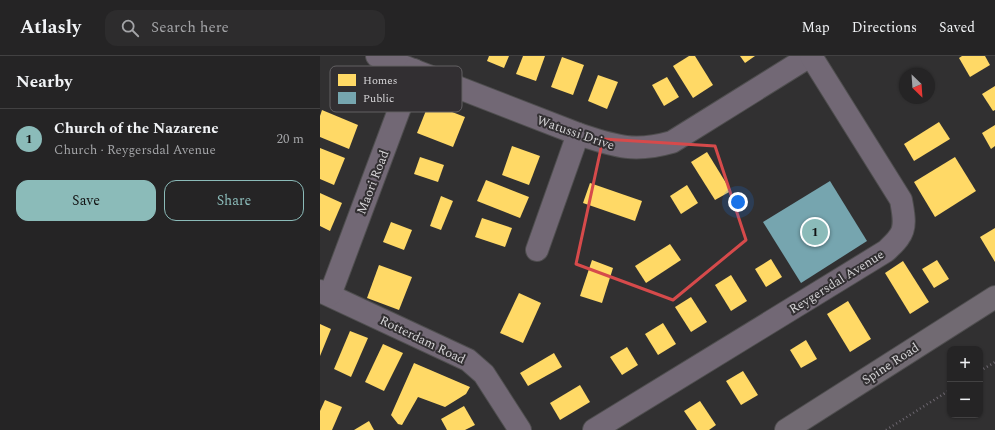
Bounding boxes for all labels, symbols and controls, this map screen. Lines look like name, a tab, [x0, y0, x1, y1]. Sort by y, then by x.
search box	[105, 10, 385, 46]
text: Atlasly	[20, 13, 81, 42]
text: Search here	[151, 16, 229, 39]
icon: search	[119, 17, 141, 39]
text: Map	[802, 17, 830, 38]
text: Directions	[852, 17, 917, 38]
text: Saved	[939, 17, 975, 38]
legend	[330, 66, 462, 112]
north arrow	[899, 68, 935, 104]
text: Nearby	[16, 69, 72, 95]
text: Homes	[363, 72, 397, 89]
text: Public	[363, 90, 394, 107]
street label: Watussi Drive	[534, 110, 617, 156]
text: Church of the Nazarene	[54, 117, 219, 140]
text: 1	[25, 129, 33, 149]
text: 20 m	[277, 129, 304, 149]
text: Church · Reygersdal Avenue	[54, 140, 216, 160]
street label: Maori Road	[351, 147, 394, 218]
button: Save	[16, 180, 156, 221]
button: Share	[164, 180, 304, 221]
your location	[728, 192, 748, 212]
pin: 1	[802, 217, 828, 247]
street label: Reygersdal Avenue	[785, 245, 888, 319]
street label: Rotterdam Road	[376, 310, 469, 369]
street label: Spine Road	[858, 338, 923, 390]
map controls	[947, 346, 983, 418]
button: +	[947, 346, 983, 382]
button: −	[947, 382, 983, 418]

